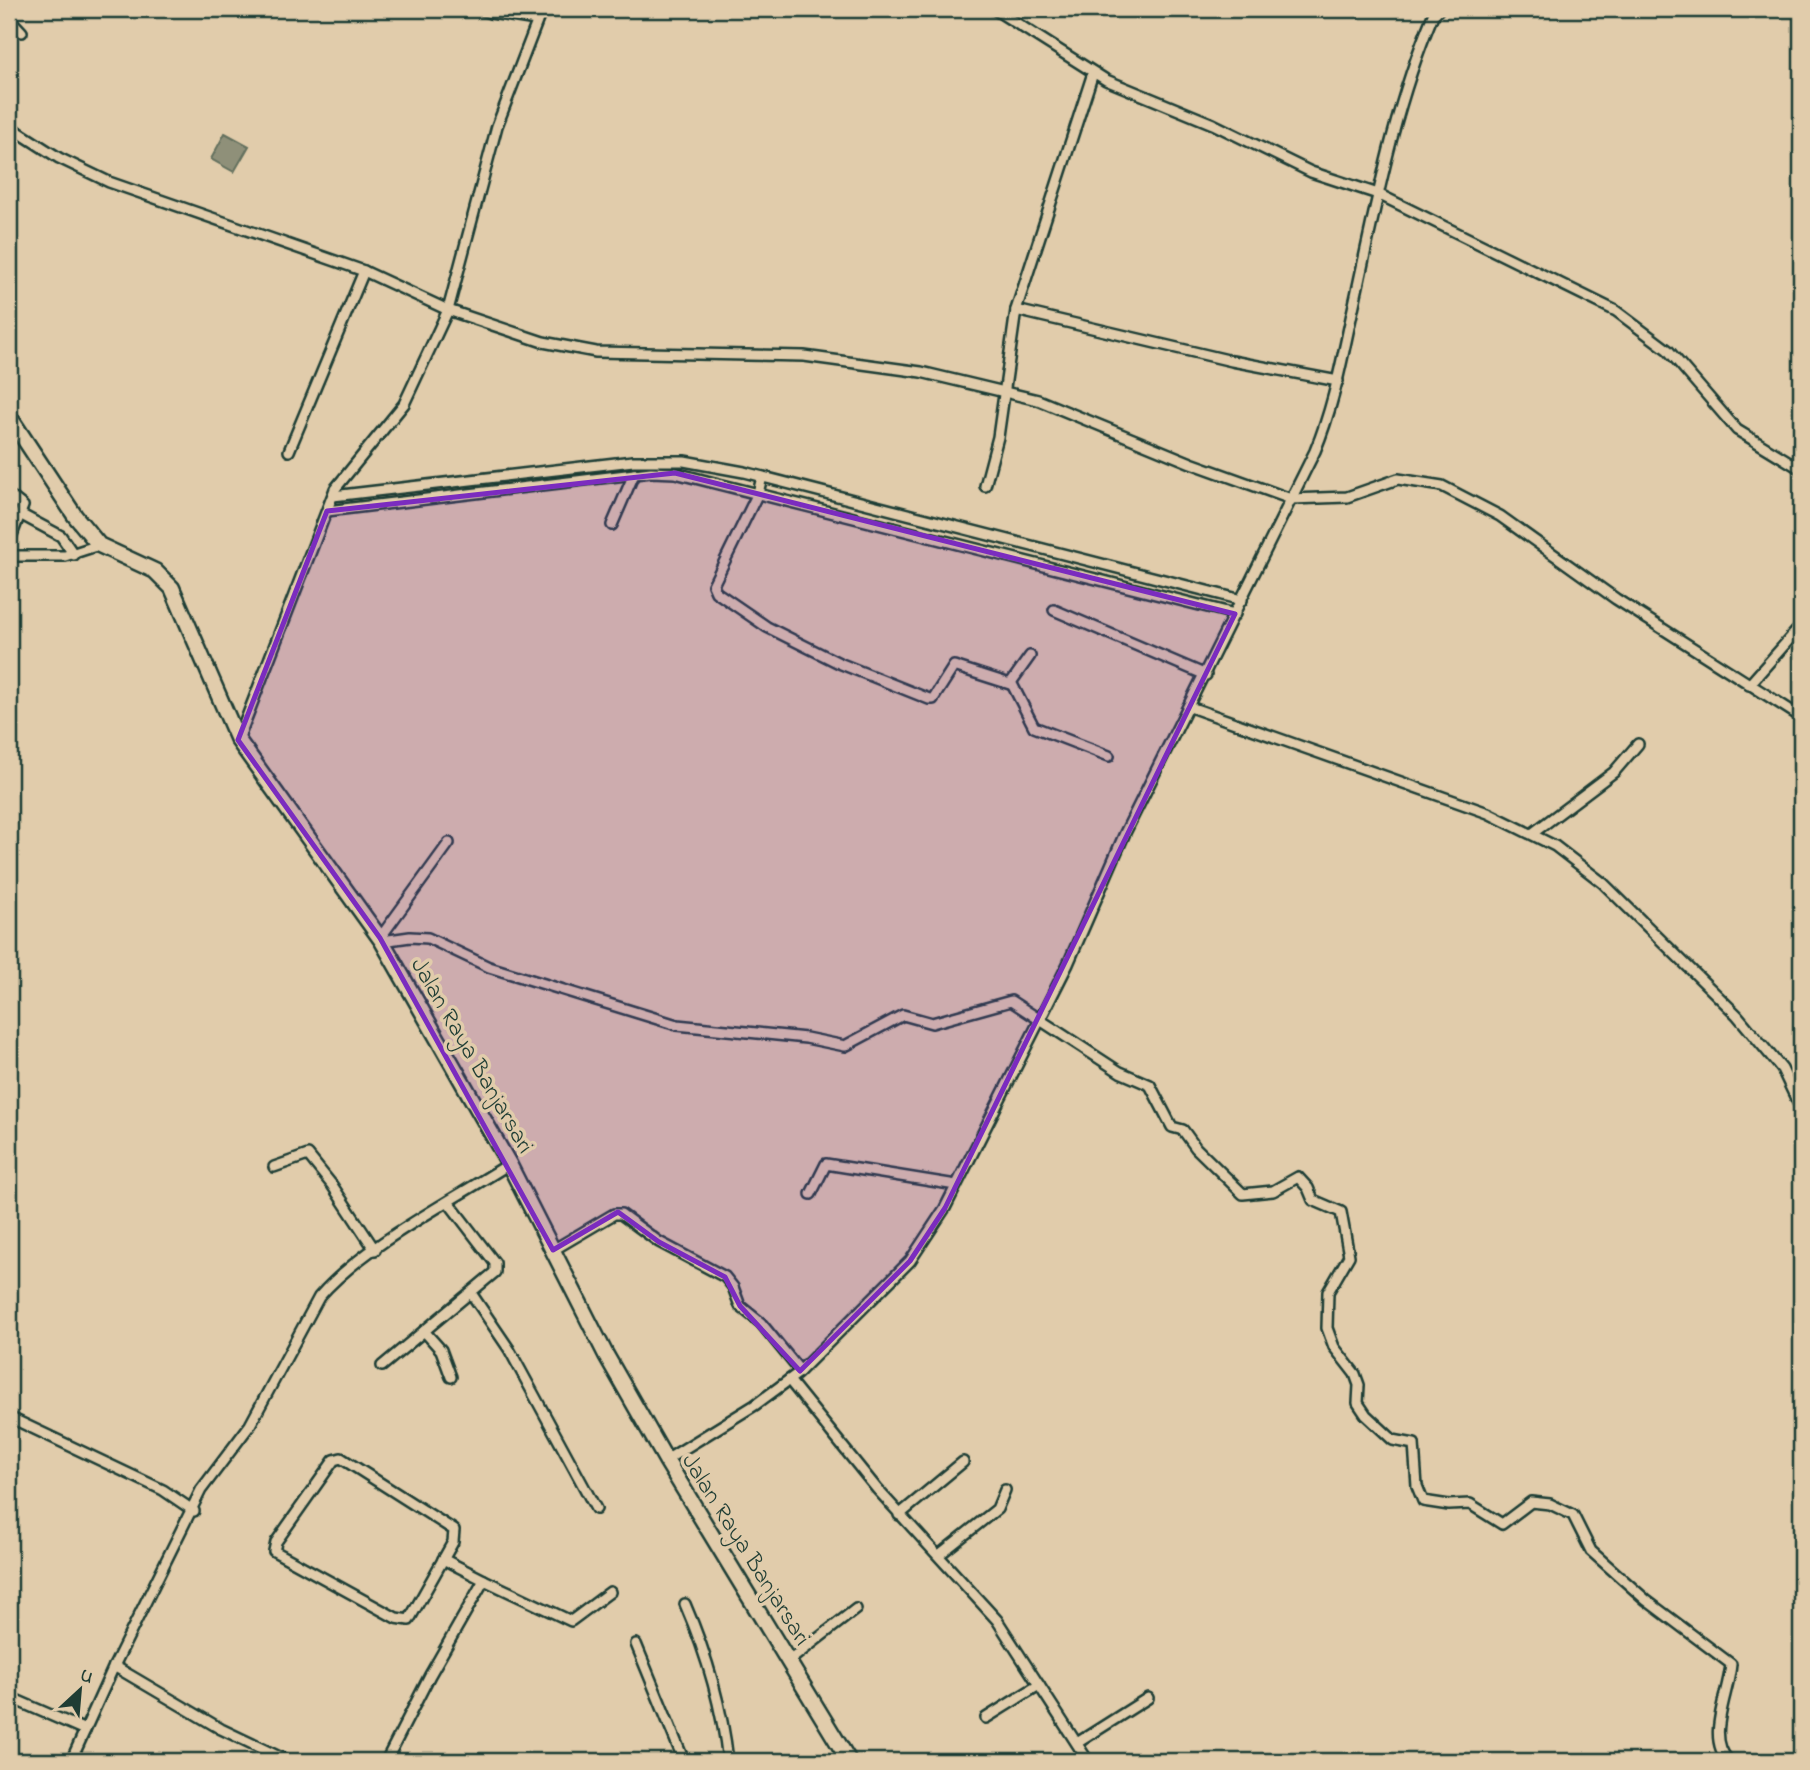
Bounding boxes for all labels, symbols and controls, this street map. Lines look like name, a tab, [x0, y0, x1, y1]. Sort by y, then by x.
street label: Jalan Raya Banjarsari	[400, 952, 541, 1161]
street label: Jalan Raya Banjarsari	[671, 1447, 818, 1654]
north arrow	[46, 1654, 116, 1724]
text: U	[75, 1662, 98, 1692]

